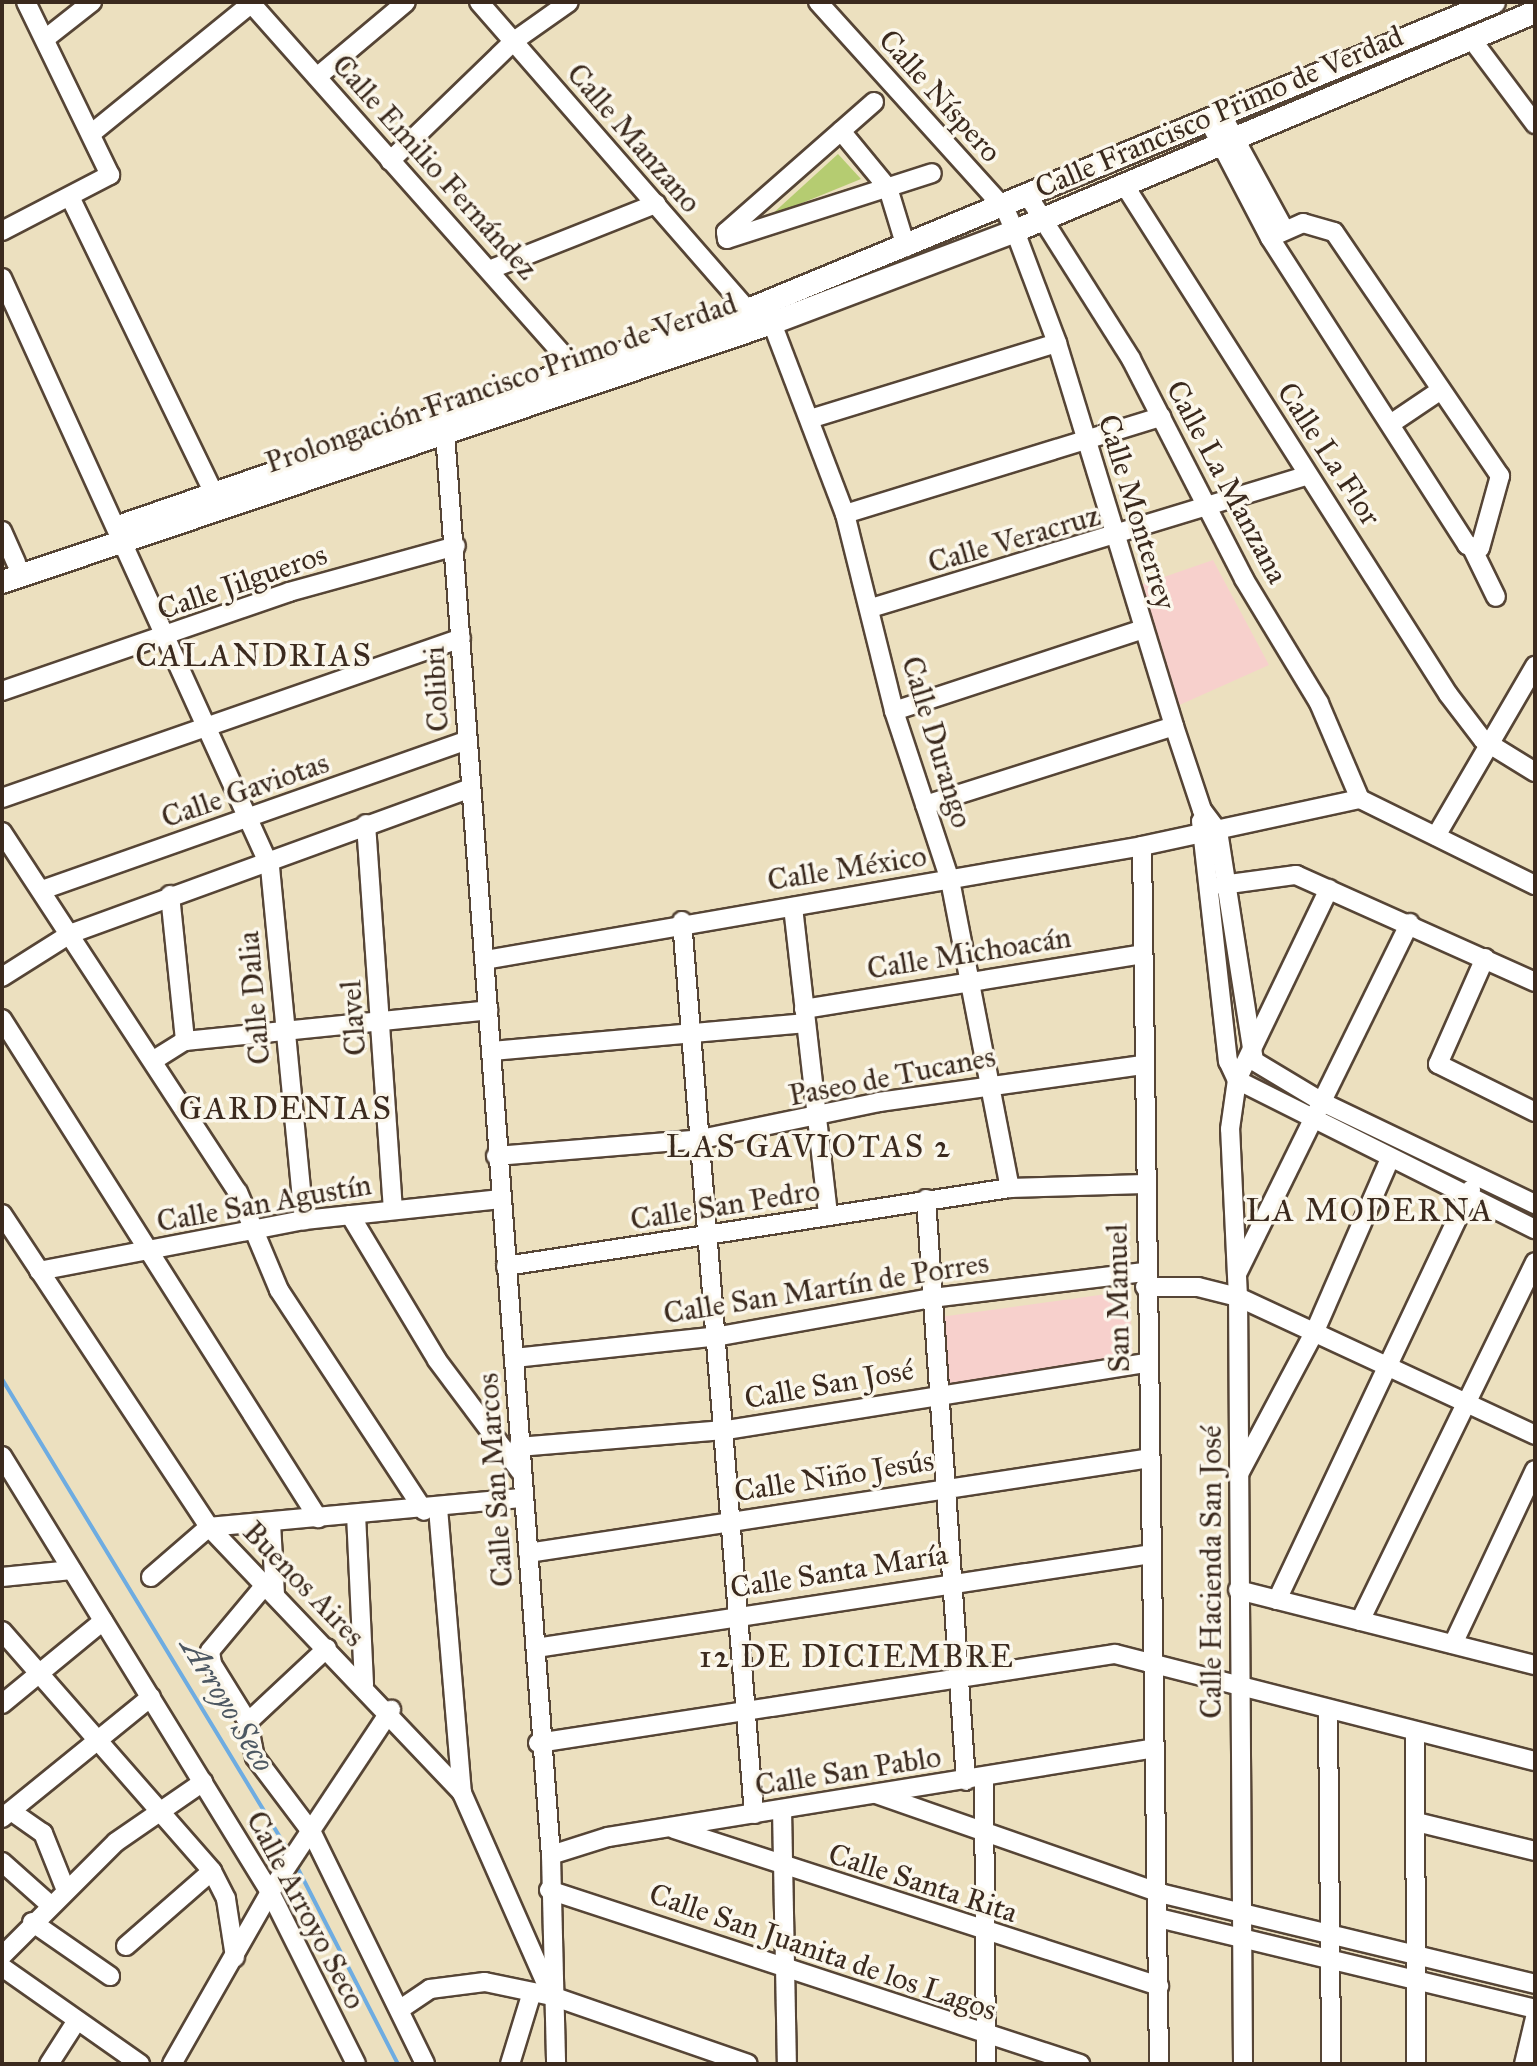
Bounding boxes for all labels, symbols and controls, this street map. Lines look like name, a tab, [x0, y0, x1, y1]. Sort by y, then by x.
street label: Calle Francisco Primo de Verdad	[1030, 18, 1408, 206]
street label: Calle Níspero	[871, 22, 1009, 170]
street label: Calle Emilio Fernández	[324, 47, 546, 287]
street label: Calle Manzano	[559, 56, 709, 220]
street label: Prolongación Francisco Primo de Verdad	[261, 285, 741, 481]
street label: Calle La Manzana	[1158, 374, 1296, 590]
street label: Calle La Flor	[1269, 376, 1389, 532]
street label: Calle Monterrey	[1090, 410, 1184, 614]
street label: Calle Veracruz	[924, 497, 1104, 581]
street label: Calle Jilgueros	[153, 536, 331, 628]
district label: CALANDRIAS	[135, 637, 373, 675]
street label: Colibri	[416, 645, 456, 733]
street label: Calle Durango	[894, 652, 980, 832]
street label: Calle Gaviotas	[157, 745, 333, 835]
street label: Calle México	[765, 838, 929, 898]
street label: Calle Michoacán	[864, 919, 1074, 987]
street label: Calle Dalia	[230, 930, 278, 1066]
street label: Clavel	[332, 979, 374, 1057]
street label: Paseo de Tucanes	[786, 1038, 998, 1114]
district label: GARDENIAS	[179, 1090, 393, 1128]
district label: LAS GAVIOTAS 2	[666, 1128, 952, 1166]
street label: Calle San Agustín	[154, 1166, 374, 1240]
street label: Calle San Pedro	[628, 1172, 822, 1238]
district label: LA MODERNA	[1246, 1192, 1494, 1230]
street label: San Manuel	[1099, 1223, 1137, 1373]
street label: Calle San Martín de Porres	[661, 1245, 991, 1331]
street label: Calle San José	[742, 1351, 916, 1417]
street label: Calle San Marcos	[470, 1372, 520, 1588]
street label: Calle Hacienda San José	[1193, 1425, 1229, 1719]
street label: Calle Niño Jesús	[732, 1442, 936, 1510]
street label: Buenos Aires	[235, 1514, 373, 1654]
street label: Calle Santa María	[728, 1536, 950, 1606]
water label: Arroyo Seco	[172, 1631, 282, 1779]
district label: 12 DE DICIEMBRE	[699, 1638, 1015, 1676]
street label: Calle San Pablo	[752, 1739, 944, 1803]
street label: Calle Arroyo Seco	[239, 1805, 373, 2015]
street label: Calle Santa Rita	[824, 1836, 1022, 1930]
street label: Calle San Juanita de los Lagos	[645, 1876, 1001, 2028]

